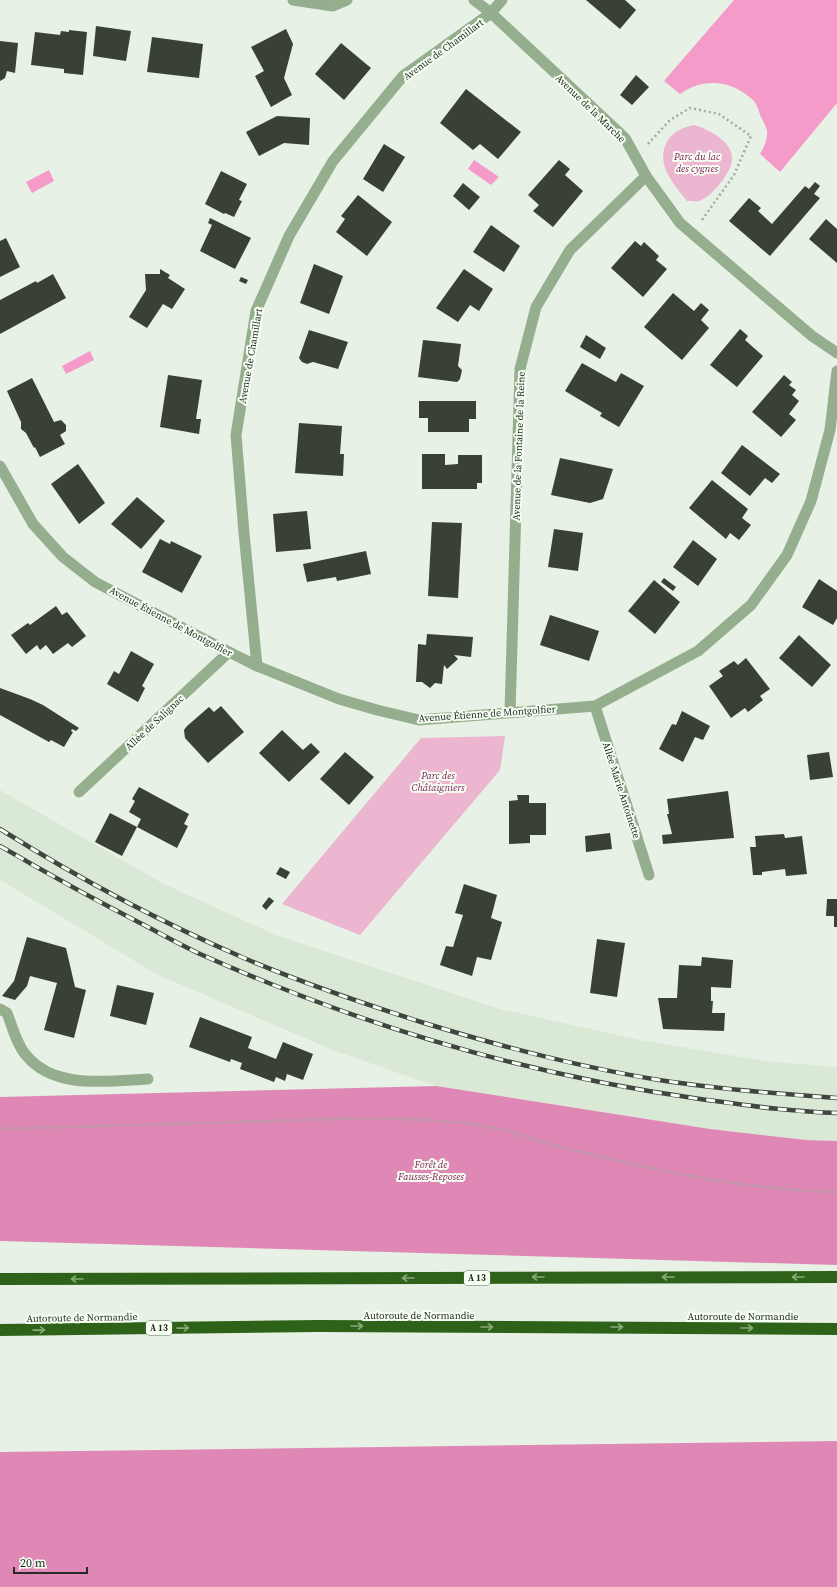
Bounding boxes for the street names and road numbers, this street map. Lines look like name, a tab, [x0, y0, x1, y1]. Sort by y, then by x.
street label: Avenue de Chamillart	[401, 15, 487, 83]
street label: Avenue de la Marche	[553, 72, 628, 145]
street label: Avenue de Chamillart	[236, 307, 265, 405]
street label: Avenue de la Fontaine de la Reine	[509, 371, 528, 521]
street label: Avenue Étienne de Montgolfier	[107, 583, 235, 660]
street label: Allée de Salignac	[122, 692, 187, 753]
street label: Avenue Étienne de Montgolfier	[418, 702, 557, 725]
street label: Allée Marie Antoinette	[600, 740, 643, 840]
road number: A 13	[464, 1271, 490, 1285]
street label: Autoroute de Normandie	[364, 1309, 474, 1322]
street label: Autoroute de Normandie	[26, 1310, 138, 1325]
street label: Autoroute de Normandie	[688, 1310, 798, 1323]
road number: A 13	[146, 1321, 172, 1335]

